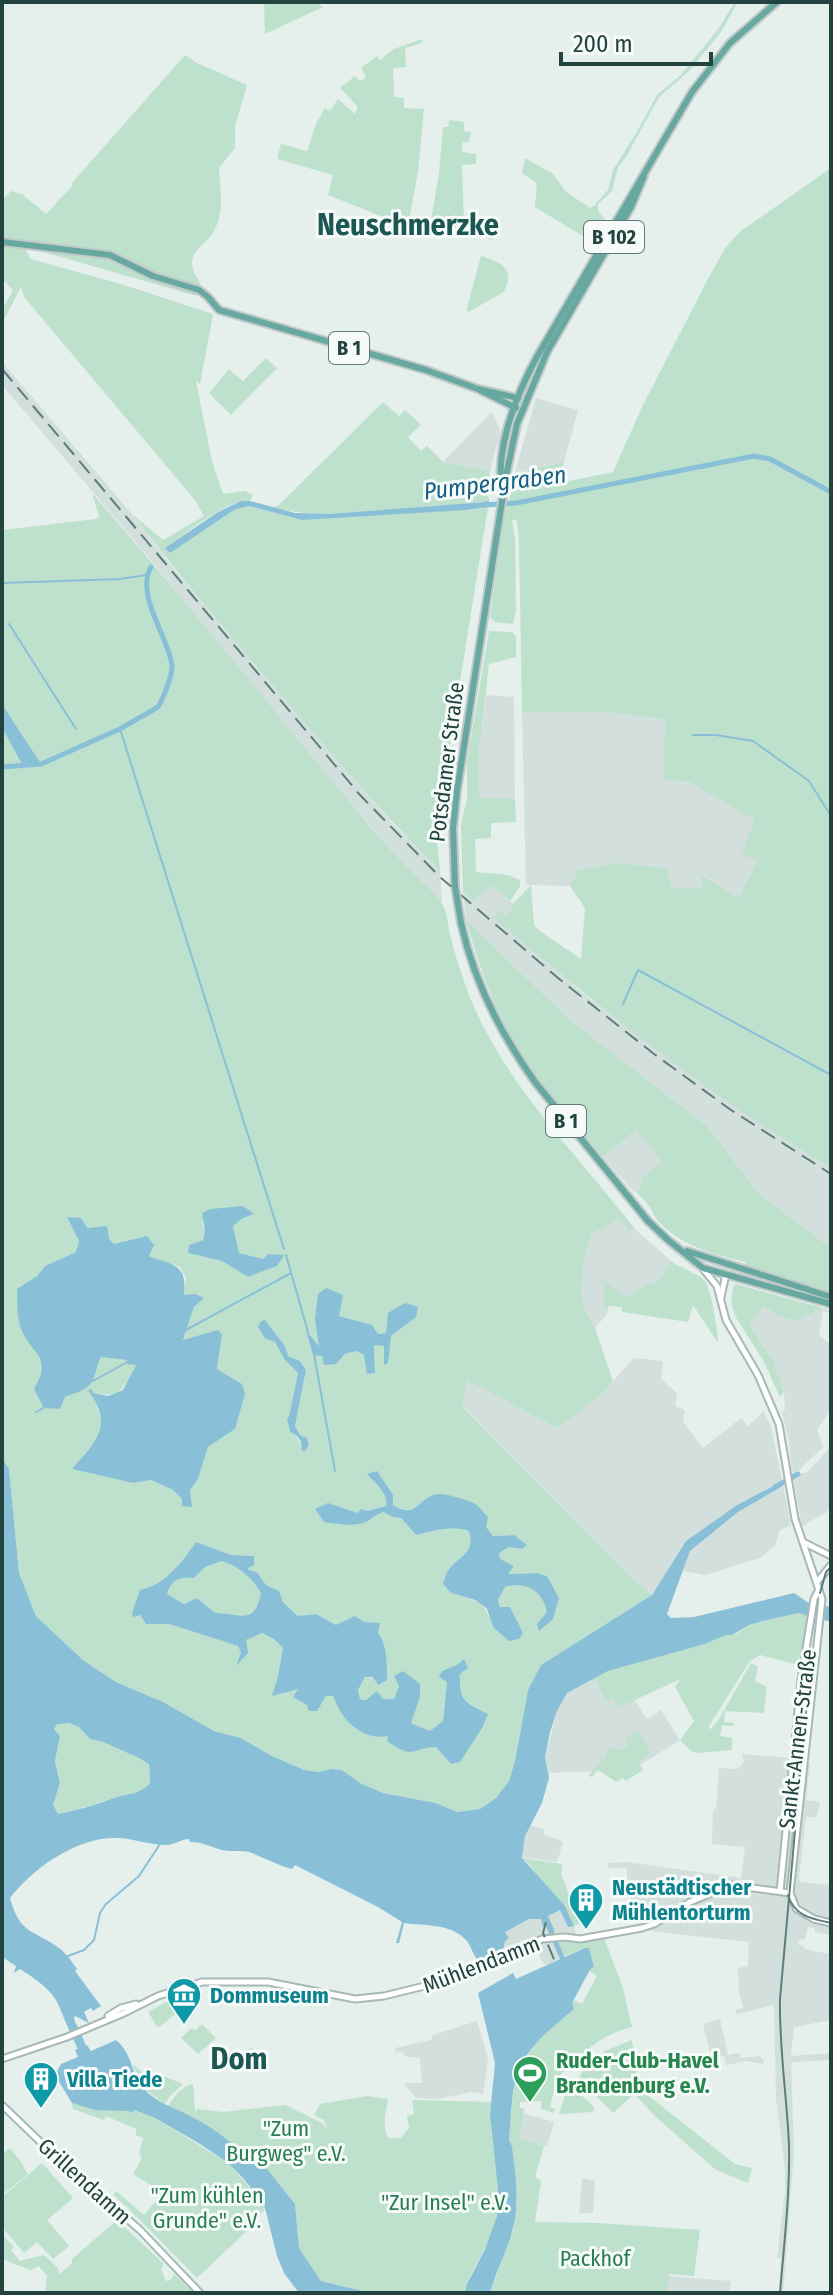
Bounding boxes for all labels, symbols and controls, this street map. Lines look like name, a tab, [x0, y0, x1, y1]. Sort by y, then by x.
scale bar	[561, 16, 711, 66]
text: 200 m	[573, 30, 633, 58]
district label: Neuschmerzke	[317, 207, 499, 243]
road number: B 102	[584, 221, 644, 253]
road number: B 1	[329, 332, 369, 364]
water label: Pumpergraben	[422, 460, 568, 506]
street label: Potsdamer Straße	[423, 681, 470, 843]
road number: B 1	[546, 1105, 586, 1137]
street label: Sankt-Annen-Straße	[773, 1648, 822, 1830]
place label: Neustädtischer Mühlentorturm	[612, 1874, 752, 1926]
building icon: Neustädtischer Mühlentorturm	[567, 1881, 605, 1931]
street label: Mühlendamm	[419, 1930, 544, 1999]
museum icon: Dommuseum	[165, 1976, 203, 2026]
place label: Dommuseum	[210, 1982, 329, 2009]
district label: Dom	[211, 2041, 267, 2077]
place label: Ruder-Club-Havel Brandenburg e.V.	[556, 2047, 720, 2099]
sports icon: Ruder-Club-Havel Brandenburg e.V.	[511, 2054, 549, 2104]
building icon: Villa Tiede	[22, 2060, 60, 2110]
place label: Villa Tiede	[66, 2066, 162, 2093]
park label: "Zum Burgweg" e.V.	[226, 2115, 346, 2167]
street label: Grillendamm	[32, 2132, 137, 2230]
park label: "Zum kühlen Grunde" e.V.	[151, 2182, 264, 2234]
park label: "Zur Insel" e.V.	[381, 2189, 509, 2216]
park label: Packhof	[560, 2245, 632, 2272]

